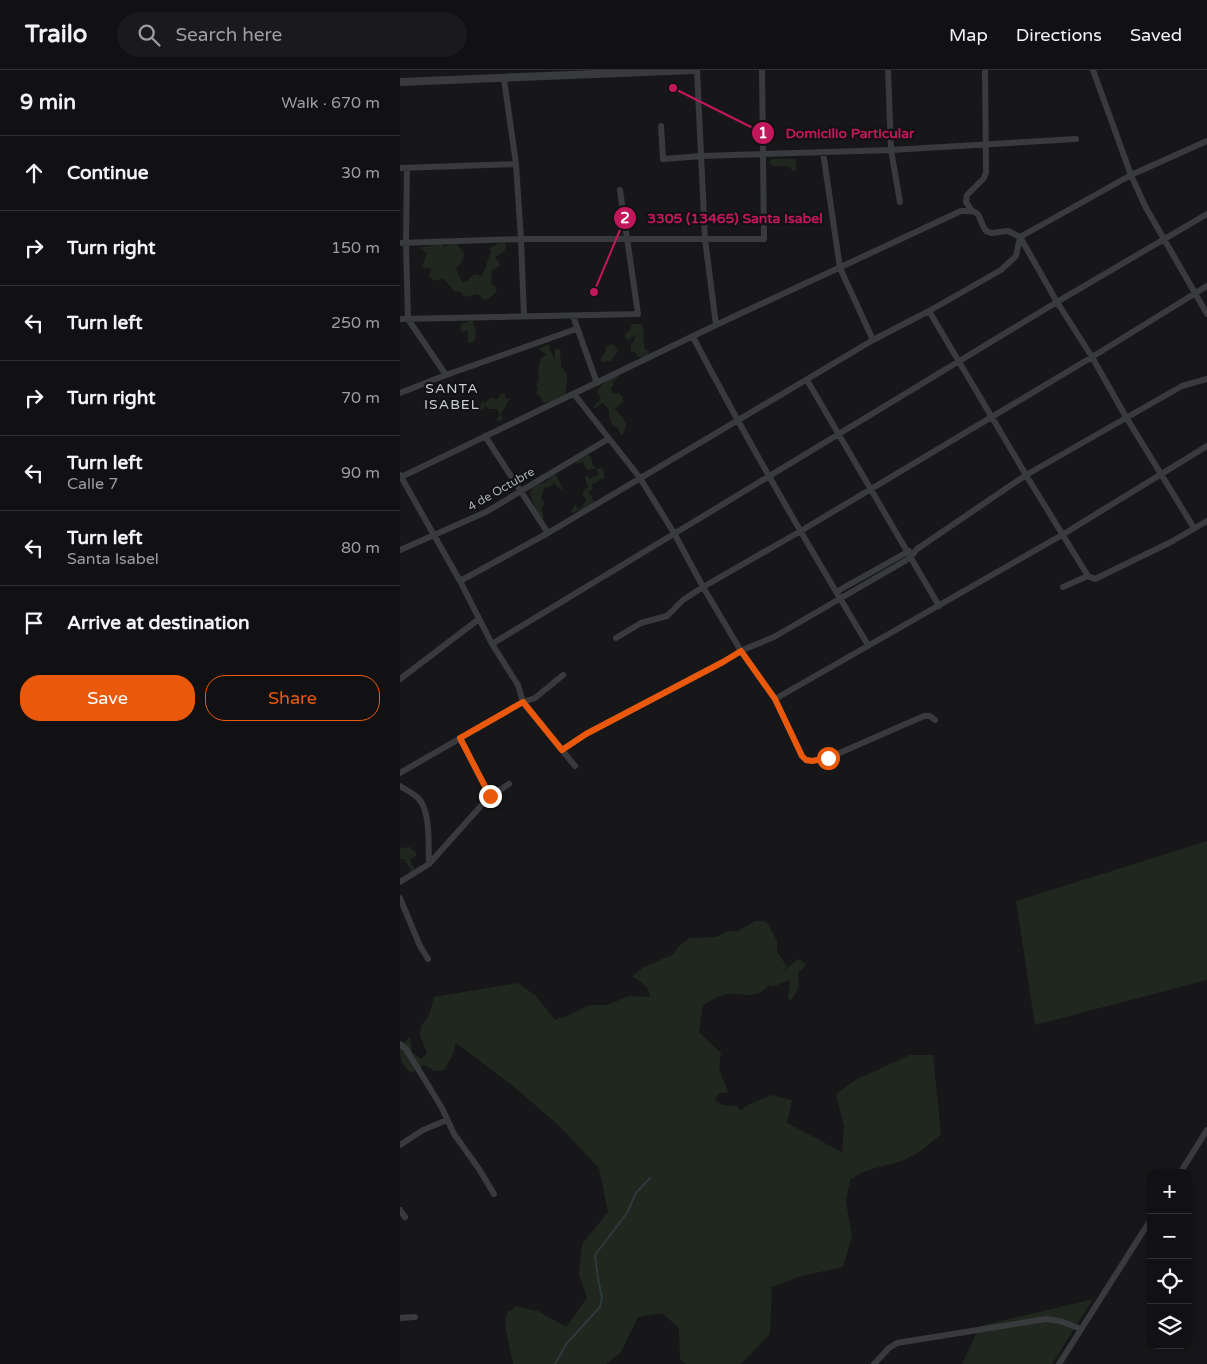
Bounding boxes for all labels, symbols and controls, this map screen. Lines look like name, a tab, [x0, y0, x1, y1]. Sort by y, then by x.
search box	[117, 12, 467, 57]
text: Trailo	[25, 20, 87, 49]
icon: search	[135, 21, 163, 49]
text: Search here	[175, 24, 282, 46]
text: Map	[949, 24, 988, 46]
text: Directions	[1016, 24, 1102, 46]
text: Saved	[1130, 24, 1182, 46]
text: 9 min	[20, 90, 76, 115]
text: Walk · 670 m	[281, 93, 380, 113]
callout: Domicilio Particular	[751, 119, 924, 148]
text: 1	[758, 124, 768, 142]
text: Domicilio Particular	[786, 125, 915, 142]
icon: ahead	[20, 159, 48, 187]
text: Continue	[67, 162, 149, 184]
text: 30 m	[341, 163, 380, 183]
callout: 3305 (13465) Santa Isabel	[612, 203, 833, 232]
text: 2	[620, 209, 630, 227]
text: 3305 (13465) Santa Isabel	[647, 210, 823, 227]
icon: right	[20, 234, 48, 262]
text: Turn right	[67, 237, 155, 259]
text: 150 m	[331, 238, 380, 258]
icon: left	[20, 309, 48, 337]
text: Turn left	[67, 312, 143, 334]
text: 250 m	[331, 313, 380, 333]
district label: SANTA ISABEL	[424, 380, 480, 413]
icon: right	[20, 384, 48, 412]
text: Turn right	[67, 387, 155, 409]
text: 70 m	[341, 388, 380, 408]
text: Turn left	[67, 452, 143, 474]
icon: left	[20, 459, 48, 487]
text: 90 m	[341, 463, 380, 483]
street label: 4 de Octubre	[465, 464, 537, 514]
text: Calle 7	[67, 474, 118, 494]
text: Turn left	[67, 527, 143, 549]
icon: left	[20, 534, 48, 562]
text: 80 m	[341, 538, 380, 558]
text: Santa Isabel	[67, 549, 159, 569]
icon: arrive	[20, 609, 48, 637]
text: Arrive at destination	[67, 612, 250, 634]
button: Save	[20, 675, 195, 721]
button: Share	[205, 675, 380, 721]
route start	[817, 747, 840, 770]
route end	[479, 785, 502, 808]
map controls	[1147, 1169, 1192, 1349]
button: +	[1147, 1169, 1192, 1214]
button: −	[1147, 1214, 1192, 1259]
button: locate	[1147, 1259, 1192, 1304]
button: layers	[1147, 1304, 1192, 1349]

